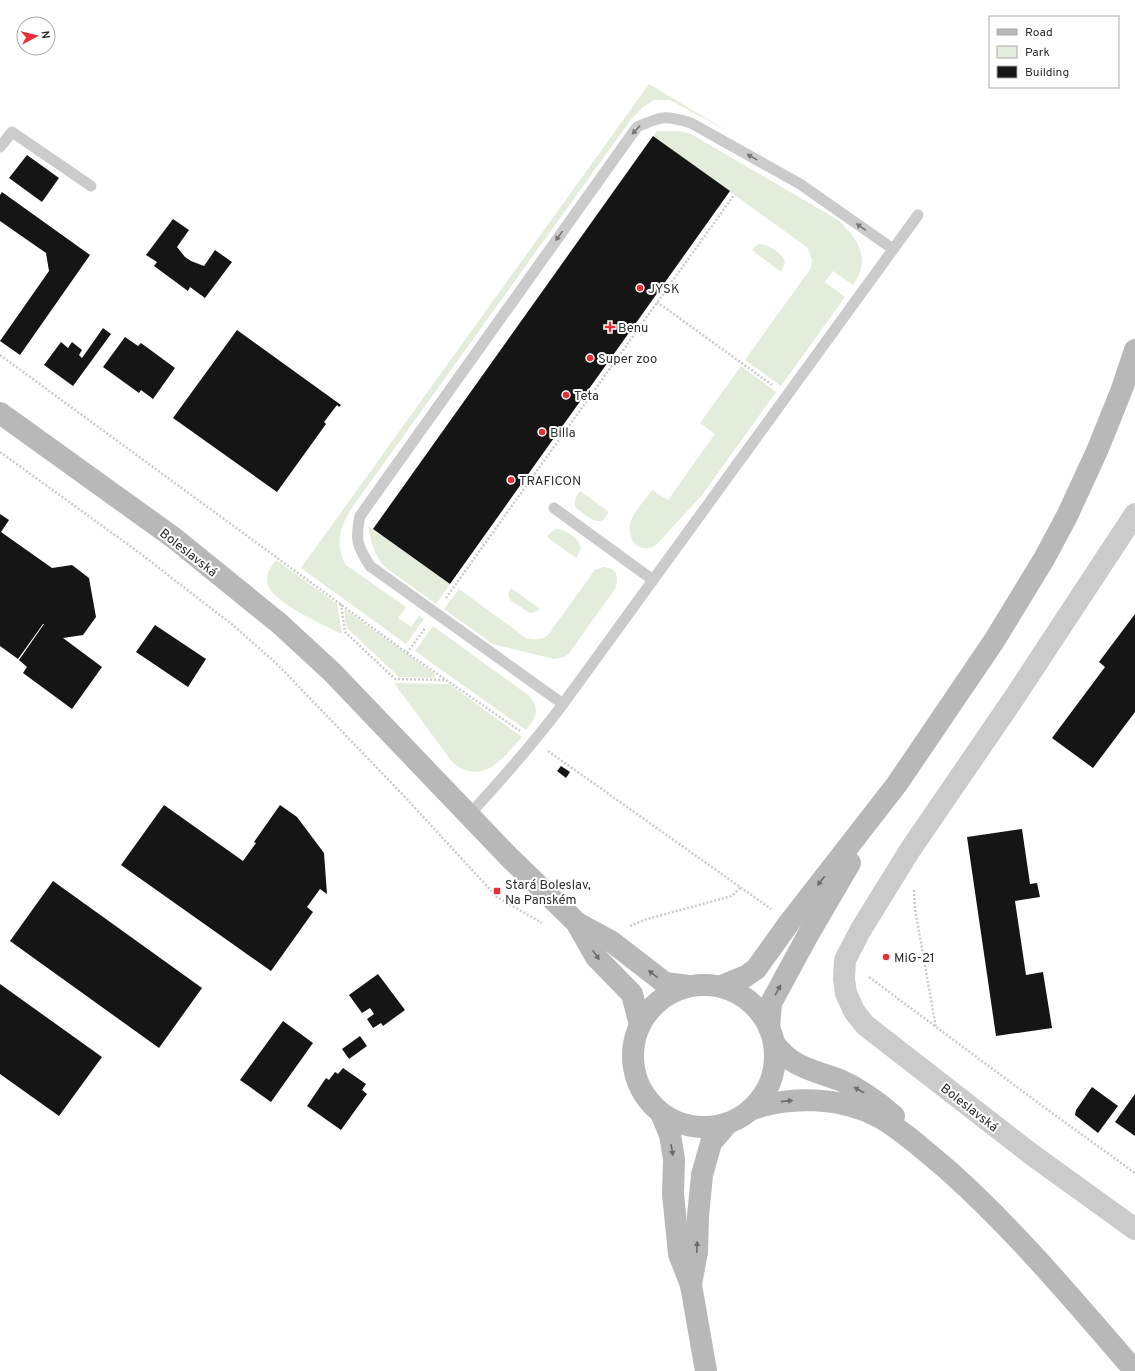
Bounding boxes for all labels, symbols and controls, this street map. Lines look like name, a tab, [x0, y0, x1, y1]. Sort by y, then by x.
north arrow	[16, 16, 56, 56]
legend	[989, 16, 1119, 88]
text: Road	[1025, 25, 1053, 41]
text: N	[38, 30, 52, 40]
text: Park	[1025, 45, 1050, 61]
text: Building	[1025, 65, 1069, 81]
one-way arrow	[631, 125, 640, 135]
one-way arrow	[746, 154, 758, 161]
one-way arrow	[856, 223, 867, 231]
one-way arrow	[555, 230, 564, 241]
place label: JYSK	[648, 282, 679, 298]
marker: JYSK	[635, 283, 645, 293]
place label: Benu	[618, 321, 648, 337]
marker: Benu	[605, 322, 615, 332]
place label: Super zoo	[598, 352, 657, 368]
marker: Super zoo	[585, 353, 595, 363]
place label: Teta	[574, 389, 599, 405]
marker: Teta	[561, 390, 571, 400]
place label: Billa	[550, 426, 575, 442]
marker: Billa	[537, 427, 547, 437]
place label: TRAFICON	[519, 474, 581, 490]
marker: TRAFICON	[506, 475, 516, 485]
street label: Boleslavská	[156, 526, 220, 581]
one-way arrow	[817, 876, 826, 887]
place label: Stará Boleslav, Na Panském	[505, 878, 591, 909]
marker: Stará Boleslav, Na Panském	[492, 886, 502, 896]
one-way arrow	[592, 950, 600, 961]
place label: MiG-21	[894, 951, 935, 967]
marker: MiG-21	[881, 952, 891, 962]
one-way arrow	[647, 969, 658, 978]
one-way arrow	[774, 985, 781, 996]
street label: Boleslavská	[937, 1081, 1001, 1136]
one-way arrow	[853, 1087, 865, 1094]
one-way arrow	[781, 1098, 793, 1105]
one-way arrow	[670, 1144, 676, 1156]
one-way arrow	[694, 1240, 700, 1253]

